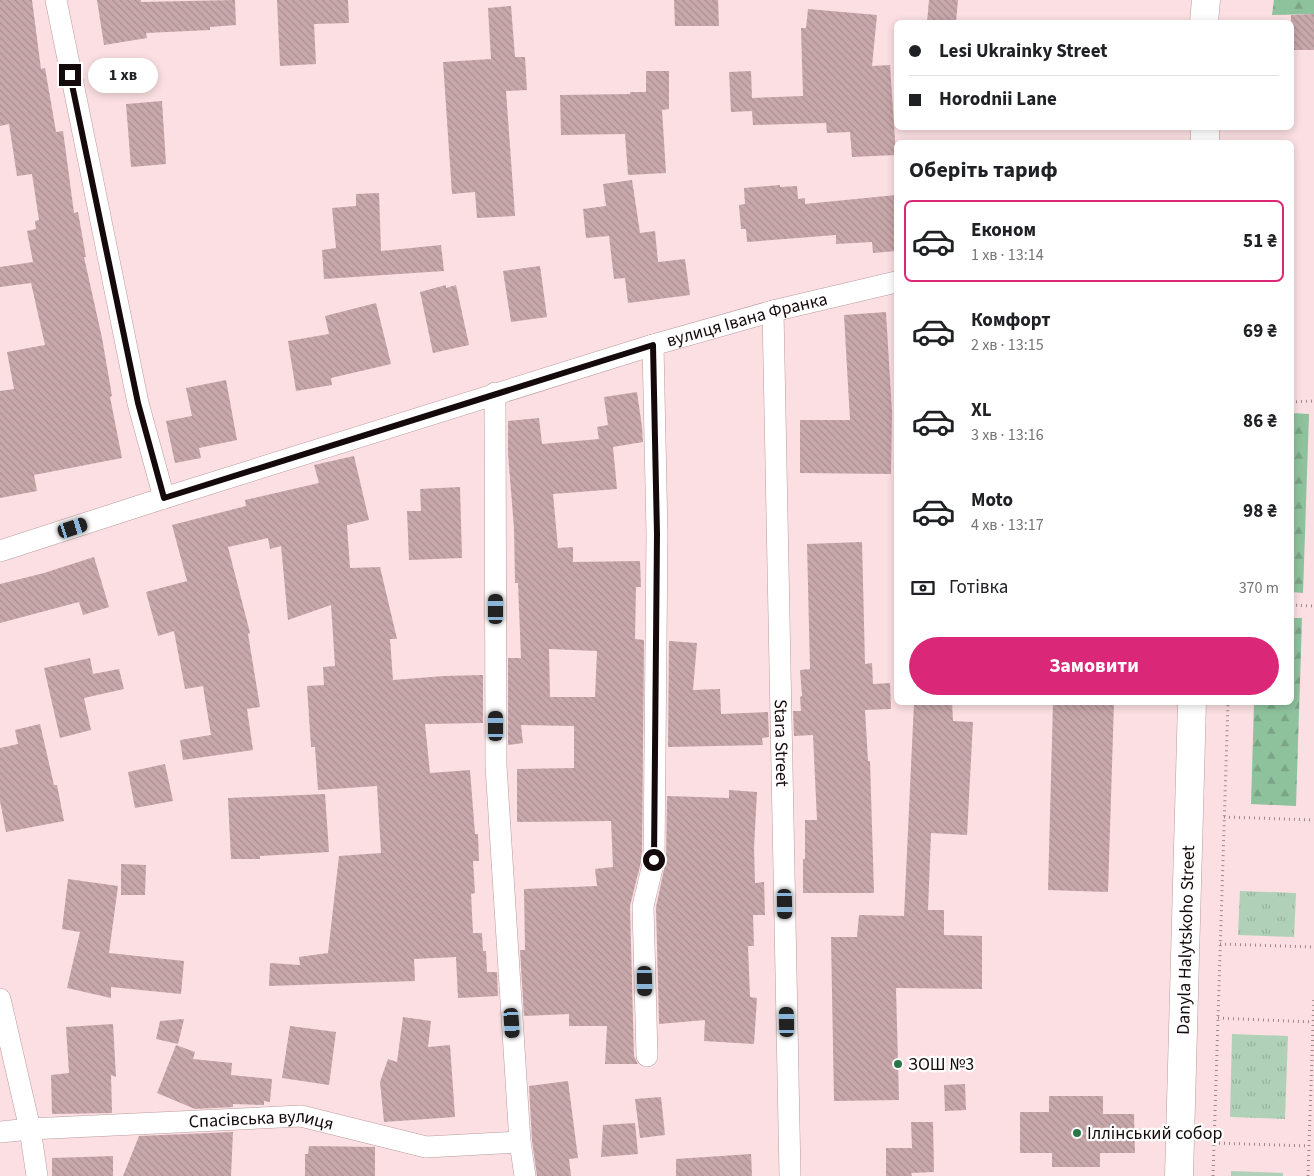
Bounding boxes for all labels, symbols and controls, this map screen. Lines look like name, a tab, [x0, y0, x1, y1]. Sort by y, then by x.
text: Lesi Ukrainky Street	[939, 38, 1108, 65]
callout: 1 хв	[88, 58, 158, 92]
route end	[59, 64, 81, 86]
text: 1 хв	[109, 64, 137, 86]
text: Horodnii Lane	[939, 86, 1057, 113]
text: Оберіть тариф	[909, 154, 1058, 186]
text: Економ	[971, 217, 1036, 244]
icon: car	[911, 219, 956, 264]
text: 51 ₴	[1243, 228, 1277, 255]
text: 1 хв · 13:14	[971, 244, 1044, 266]
street label: вулиця Івана Франка	[664, 287, 830, 354]
text: Комфорт	[971, 307, 1051, 334]
icon: car	[911, 309, 956, 354]
text: 69 ₴	[1243, 318, 1277, 345]
text: 2 хв · 13:15	[971, 334, 1044, 356]
text: XL	[971, 397, 992, 424]
icon: car	[911, 399, 956, 444]
text: 86 ₴	[1243, 408, 1277, 435]
text: 3 хв · 13:16	[971, 424, 1044, 446]
text: Moto	[971, 487, 1013, 514]
icon: car	[911, 489, 956, 534]
text: 98 ₴	[1243, 498, 1277, 525]
text: 4 хв · 13:17	[971, 514, 1044, 536]
car	[56, 516, 89, 540]
icon: cash	[909, 574, 937, 602]
text: Готівка	[949, 574, 1008, 601]
text: 370 m	[1239, 577, 1279, 599]
car	[488, 594, 503, 624]
button: Замовити	[909, 637, 1279, 695]
street label: Stara Street	[768, 699, 794, 787]
car	[488, 711, 503, 741]
street label: Danyla Halytskoho Street	[1171, 845, 1201, 1035]
route start	[643, 849, 665, 871]
car	[777, 889, 792, 919]
car	[637, 966, 652, 996]
car	[779, 1007, 794, 1037]
car	[503, 1008, 520, 1038]
place label: ЗОШ №3	[908, 1052, 974, 1077]
marker: ЗОШ №3	[892, 1058, 904, 1070]
street label: Спасівська вулиця	[188, 1104, 336, 1137]
place label: Іллінський собор	[1087, 1121, 1222, 1146]
marker: Іллінський собор	[1071, 1127, 1083, 1139]

